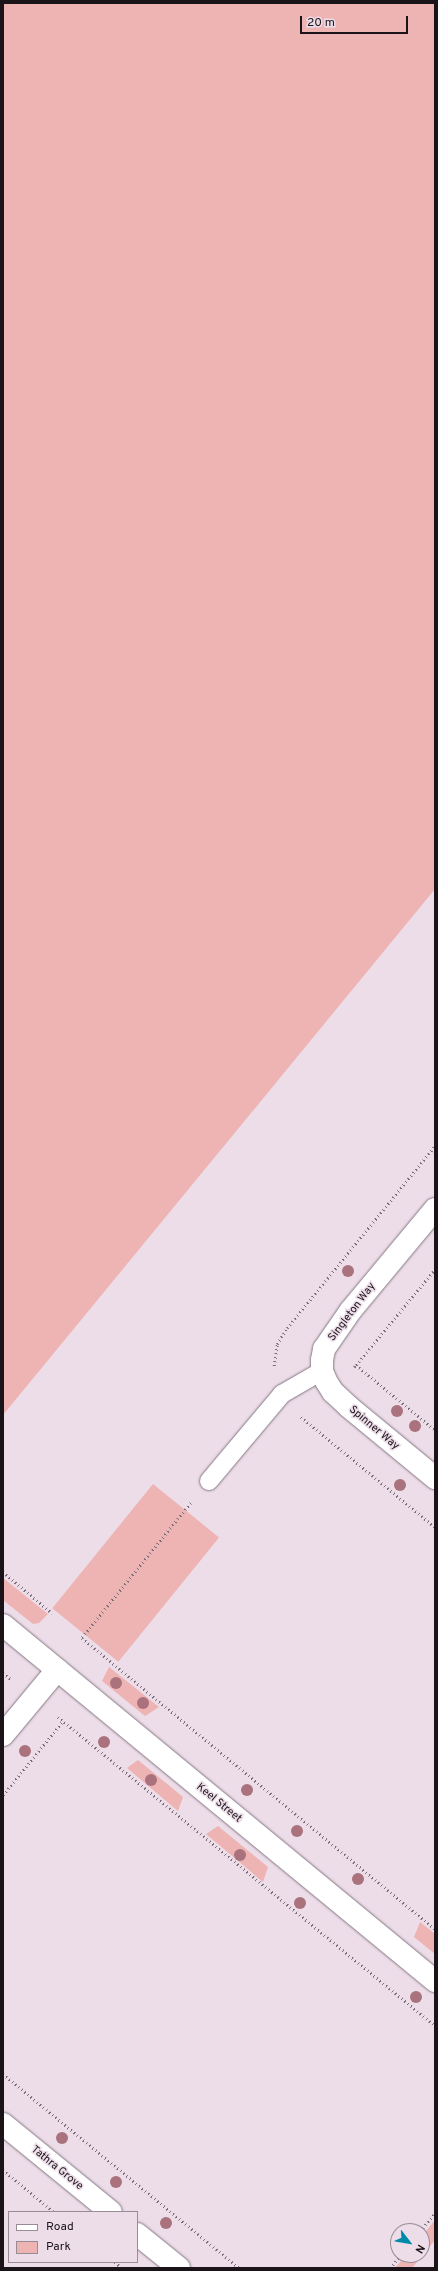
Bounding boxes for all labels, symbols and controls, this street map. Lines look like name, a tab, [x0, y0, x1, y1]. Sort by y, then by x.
scale bar	[302, 8, 410, 34]
text: 20 m	[307, 15, 335, 31]
street label: Singleton Way	[326, 1280, 378, 1344]
street label: Spinner Way	[346, 1403, 402, 1453]
street label: Keel Street	[194, 1781, 244, 1825]
street label: Tathra Grove	[28, 2143, 86, 2193]
legend	[8, 2211, 138, 2263]
text: Road	[46, 2219, 74, 2235]
north arrow	[390, 2223, 430, 2263]
text: Park	[46, 2239, 71, 2255]
text: N	[411, 2242, 427, 2256]

